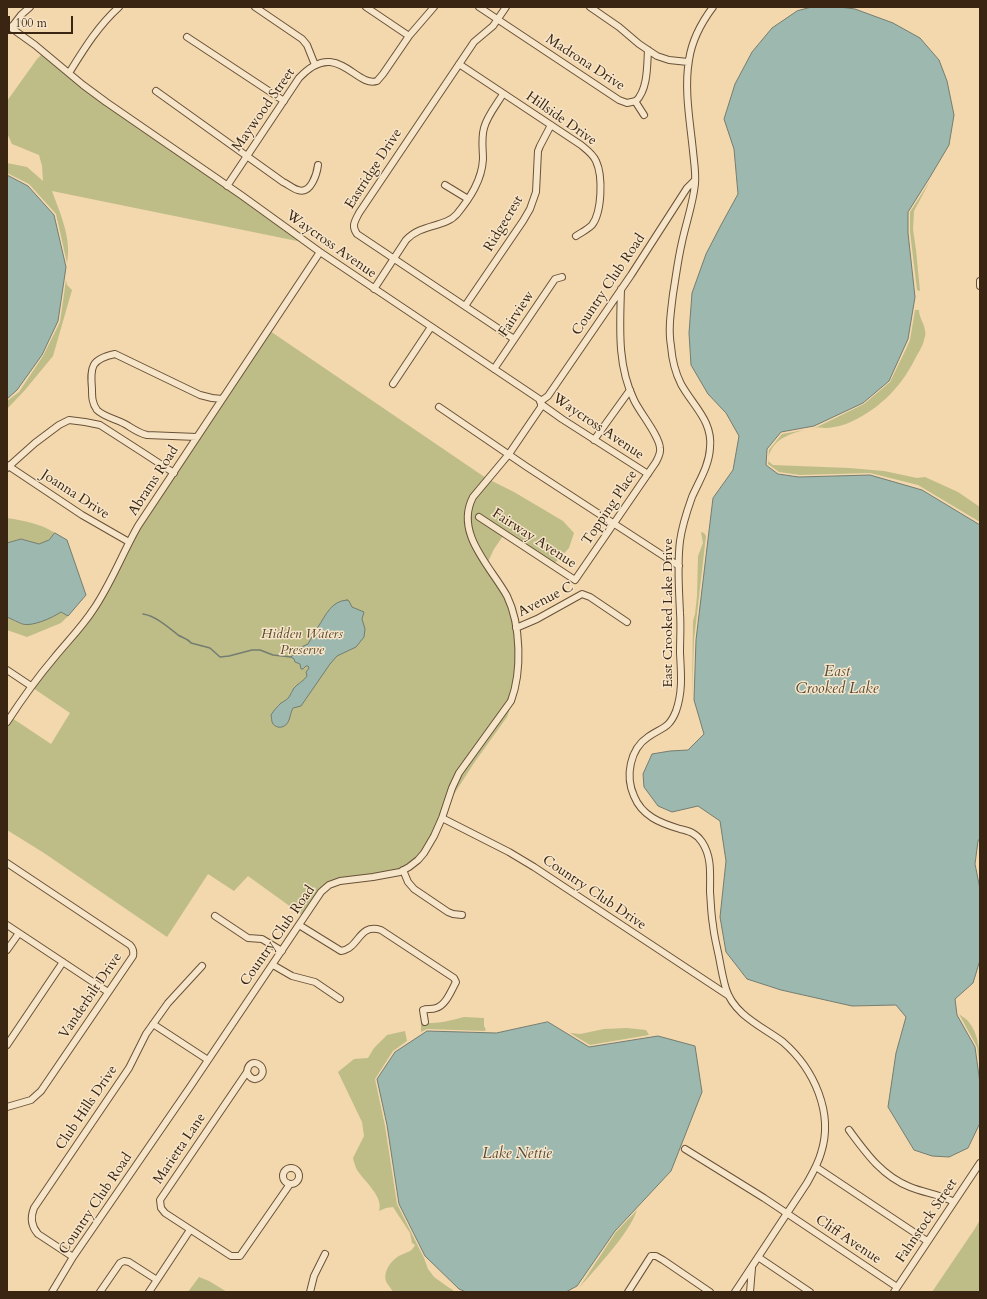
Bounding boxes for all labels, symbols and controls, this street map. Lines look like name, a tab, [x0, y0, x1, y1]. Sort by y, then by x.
scale bar	[10, 8, 75, 34]
text: 100 m	[15, 15, 47, 31]
street label: Madrona Drive	[542, 31, 628, 95]
street label: Maywood Street	[229, 65, 299, 155]
street label: Hillside Drive	[522, 88, 600, 150]
street label: Eastridge Drive	[342, 126, 406, 212]
street label: Ridgecrest	[481, 193, 527, 255]
street label: Waycross Avenue	[283, 208, 379, 282]
street label: Country Club Road	[569, 231, 649, 339]
street label: Fairview	[496, 288, 538, 340]
street label: Waycross Avenue	[549, 390, 647, 464]
street label: Abrams Road	[125, 443, 183, 519]
street label: Joanna Drive	[38, 467, 112, 523]
street label: Topping Place	[579, 467, 641, 549]
street label: Fairway Avenue	[489, 506, 579, 572]
street label: East Crooked Lake Drive	[661, 538, 677, 688]
street label: Avenue C	[516, 579, 576, 621]
park label: Hidden Waters Preserve	[261, 627, 343, 660]
water label: East Crooked Lake	[796, 664, 878, 699]
street label: Country Club Drive	[539, 852, 649, 934]
street label: Country Club Road	[237, 883, 319, 989]
street label: Vanderbilt Drive	[56, 950, 126, 1042]
street label: Club Hills Drive	[53, 1063, 121, 1153]
street label: Marietta Lane	[150, 1110, 210, 1188]
water label: Lake Nettie	[482, 1146, 552, 1164]
street label: Country Club Road	[56, 1150, 136, 1258]
street label: Fahnstock Street	[893, 1176, 961, 1266]
street label: Cliff Avenue	[812, 1212, 884, 1268]

